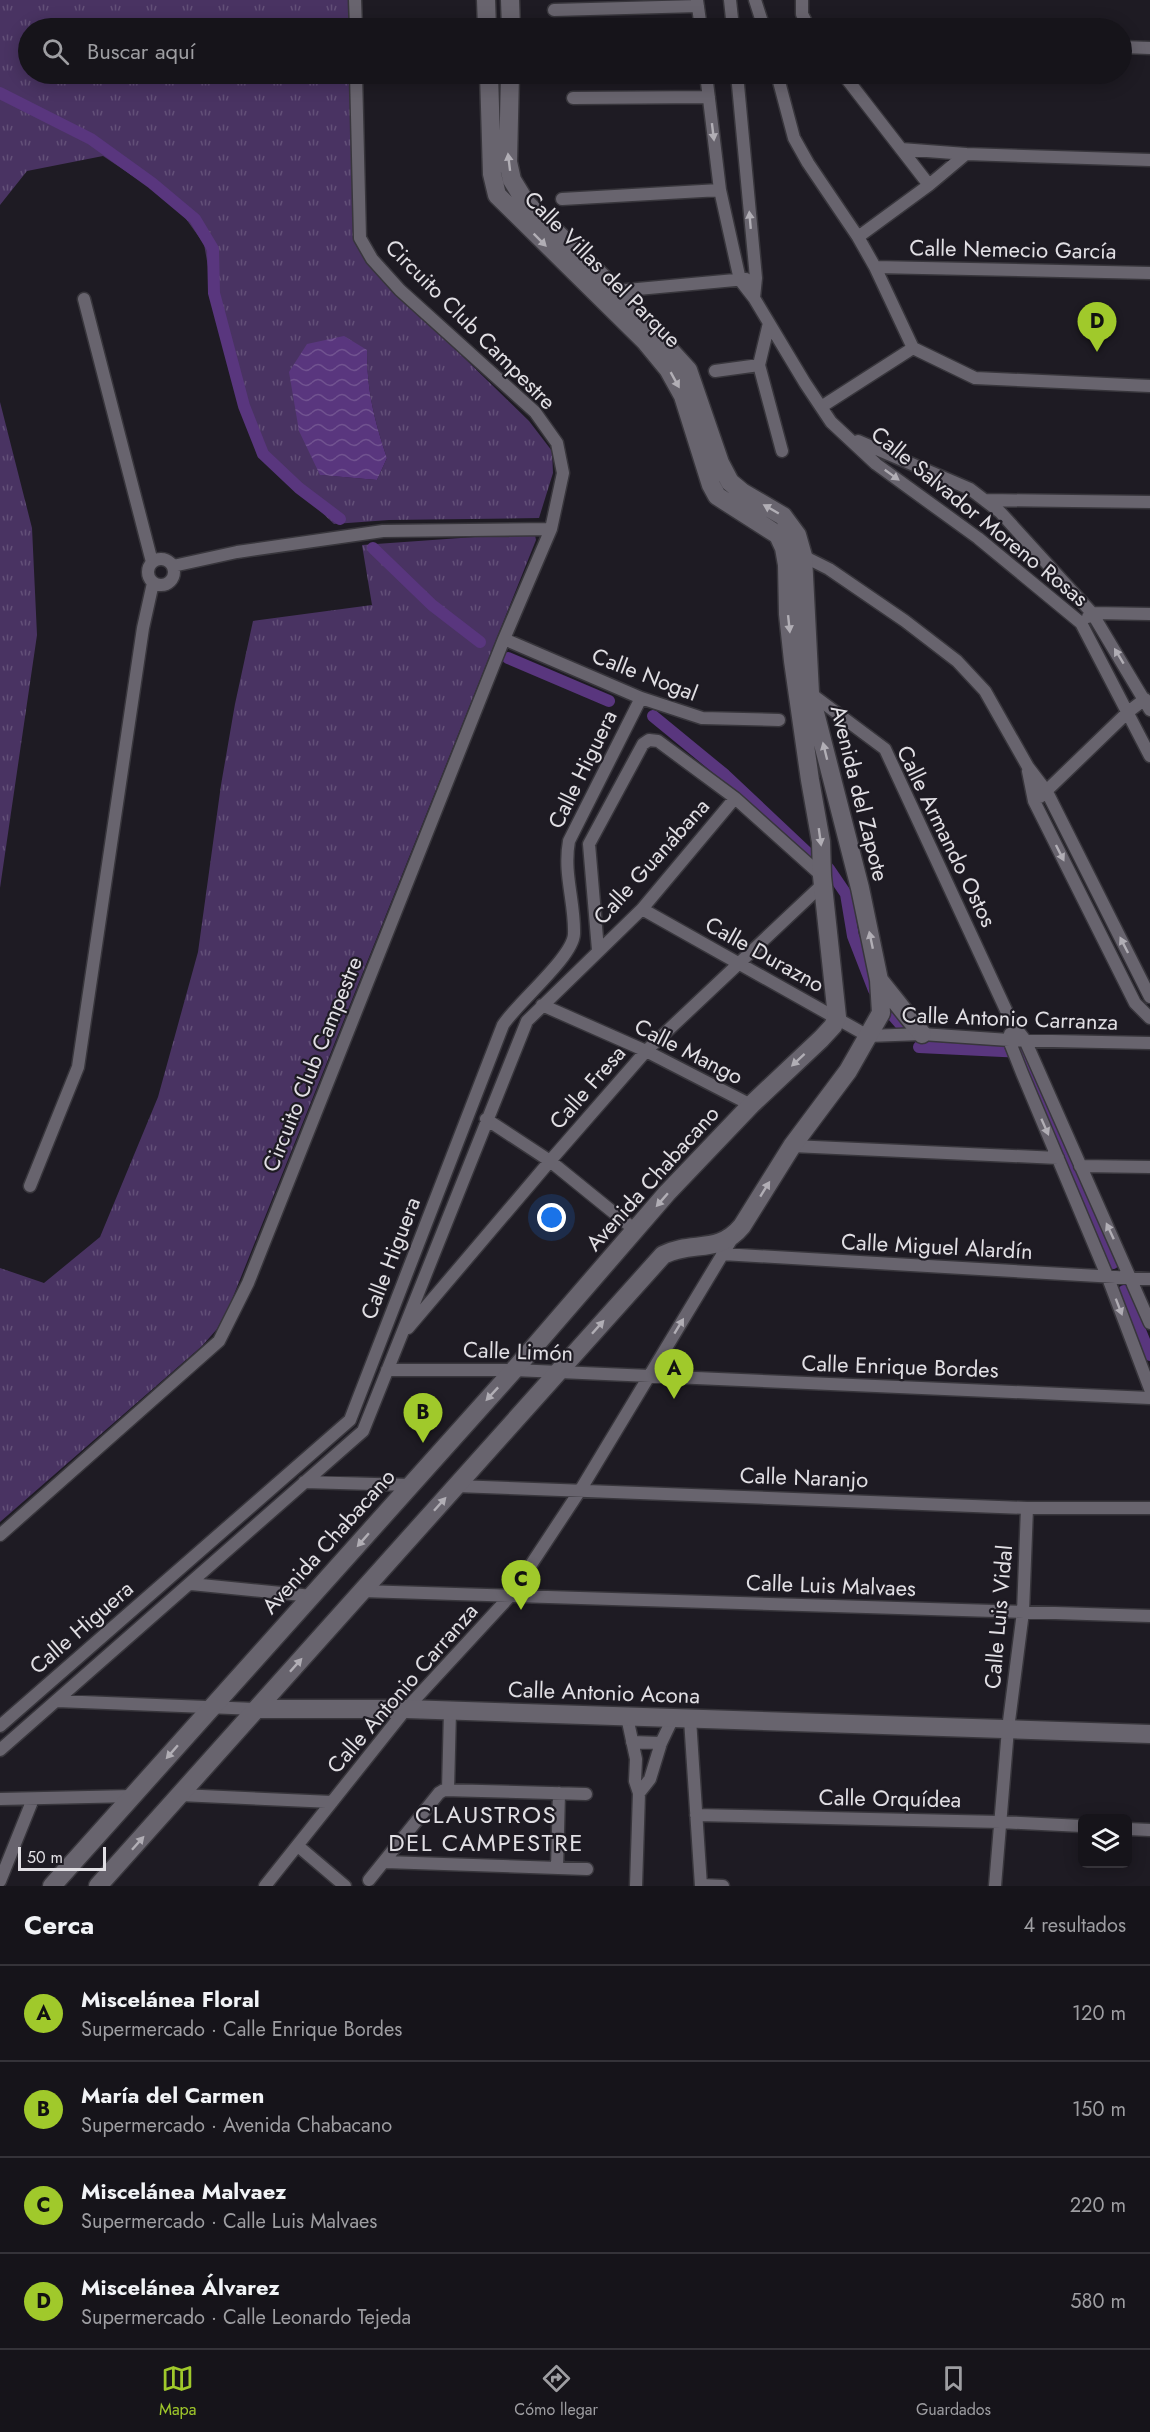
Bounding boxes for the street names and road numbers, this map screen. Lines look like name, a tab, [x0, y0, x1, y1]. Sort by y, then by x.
street label: Calle Villas del Parque	[517, 183, 689, 355]
street label: Circuito Club Campestre	[378, 231, 564, 417]
street label: Calle Nemecio García	[909, 231, 1117, 267]
street label: Calle Salvador Moreno Rosas	[864, 418, 1096, 614]
street label: Calle Nogal	[587, 639, 703, 709]
street label: Avenida del Zapote	[823, 702, 897, 884]
street label: Calle Higuera	[539, 704, 625, 834]
street label: Calle Armando Ostos	[889, 740, 1005, 932]
street label: Calle Guanábana	[585, 791, 717, 931]
street label: Calle Durazno	[700, 908, 830, 1000]
street label: Circuito Club Campestre	[254, 951, 370, 1177]
street label: Calle Antonio Carranza	[901, 998, 1119, 1038]
street label: Calle Mango	[629, 1010, 749, 1092]
street label: Calle Fresa	[541, 1038, 633, 1136]
street label: Avenida Chabacano	[578, 1098, 726, 1258]
street label: Calle Higuera	[352, 1192, 428, 1324]
street label: Calle Miguel Alardín	[840, 1225, 1034, 1267]
street label: Calle Limón	[462, 1333, 574, 1369]
street label: Calle Enrique Bordes	[801, 1347, 999, 1385]
street label: Calle Naranjo	[739, 1459, 869, 1495]
street label: Avenida Chabacano	[254, 1461, 402, 1621]
street label: Calle Luis Vidal	[976, 1544, 1020, 1690]
street label: Calle Luis Malvaes	[746, 1566, 917, 1604]
street label: Calle Higuera	[22, 1573, 140, 1681]
street label: Calle Antonio Carranza	[319, 1596, 485, 1780]
street label: Calle Antonio Acona	[507, 1673, 701, 1711]
street label: Calle Orquídea	[818, 1781, 962, 1815]

